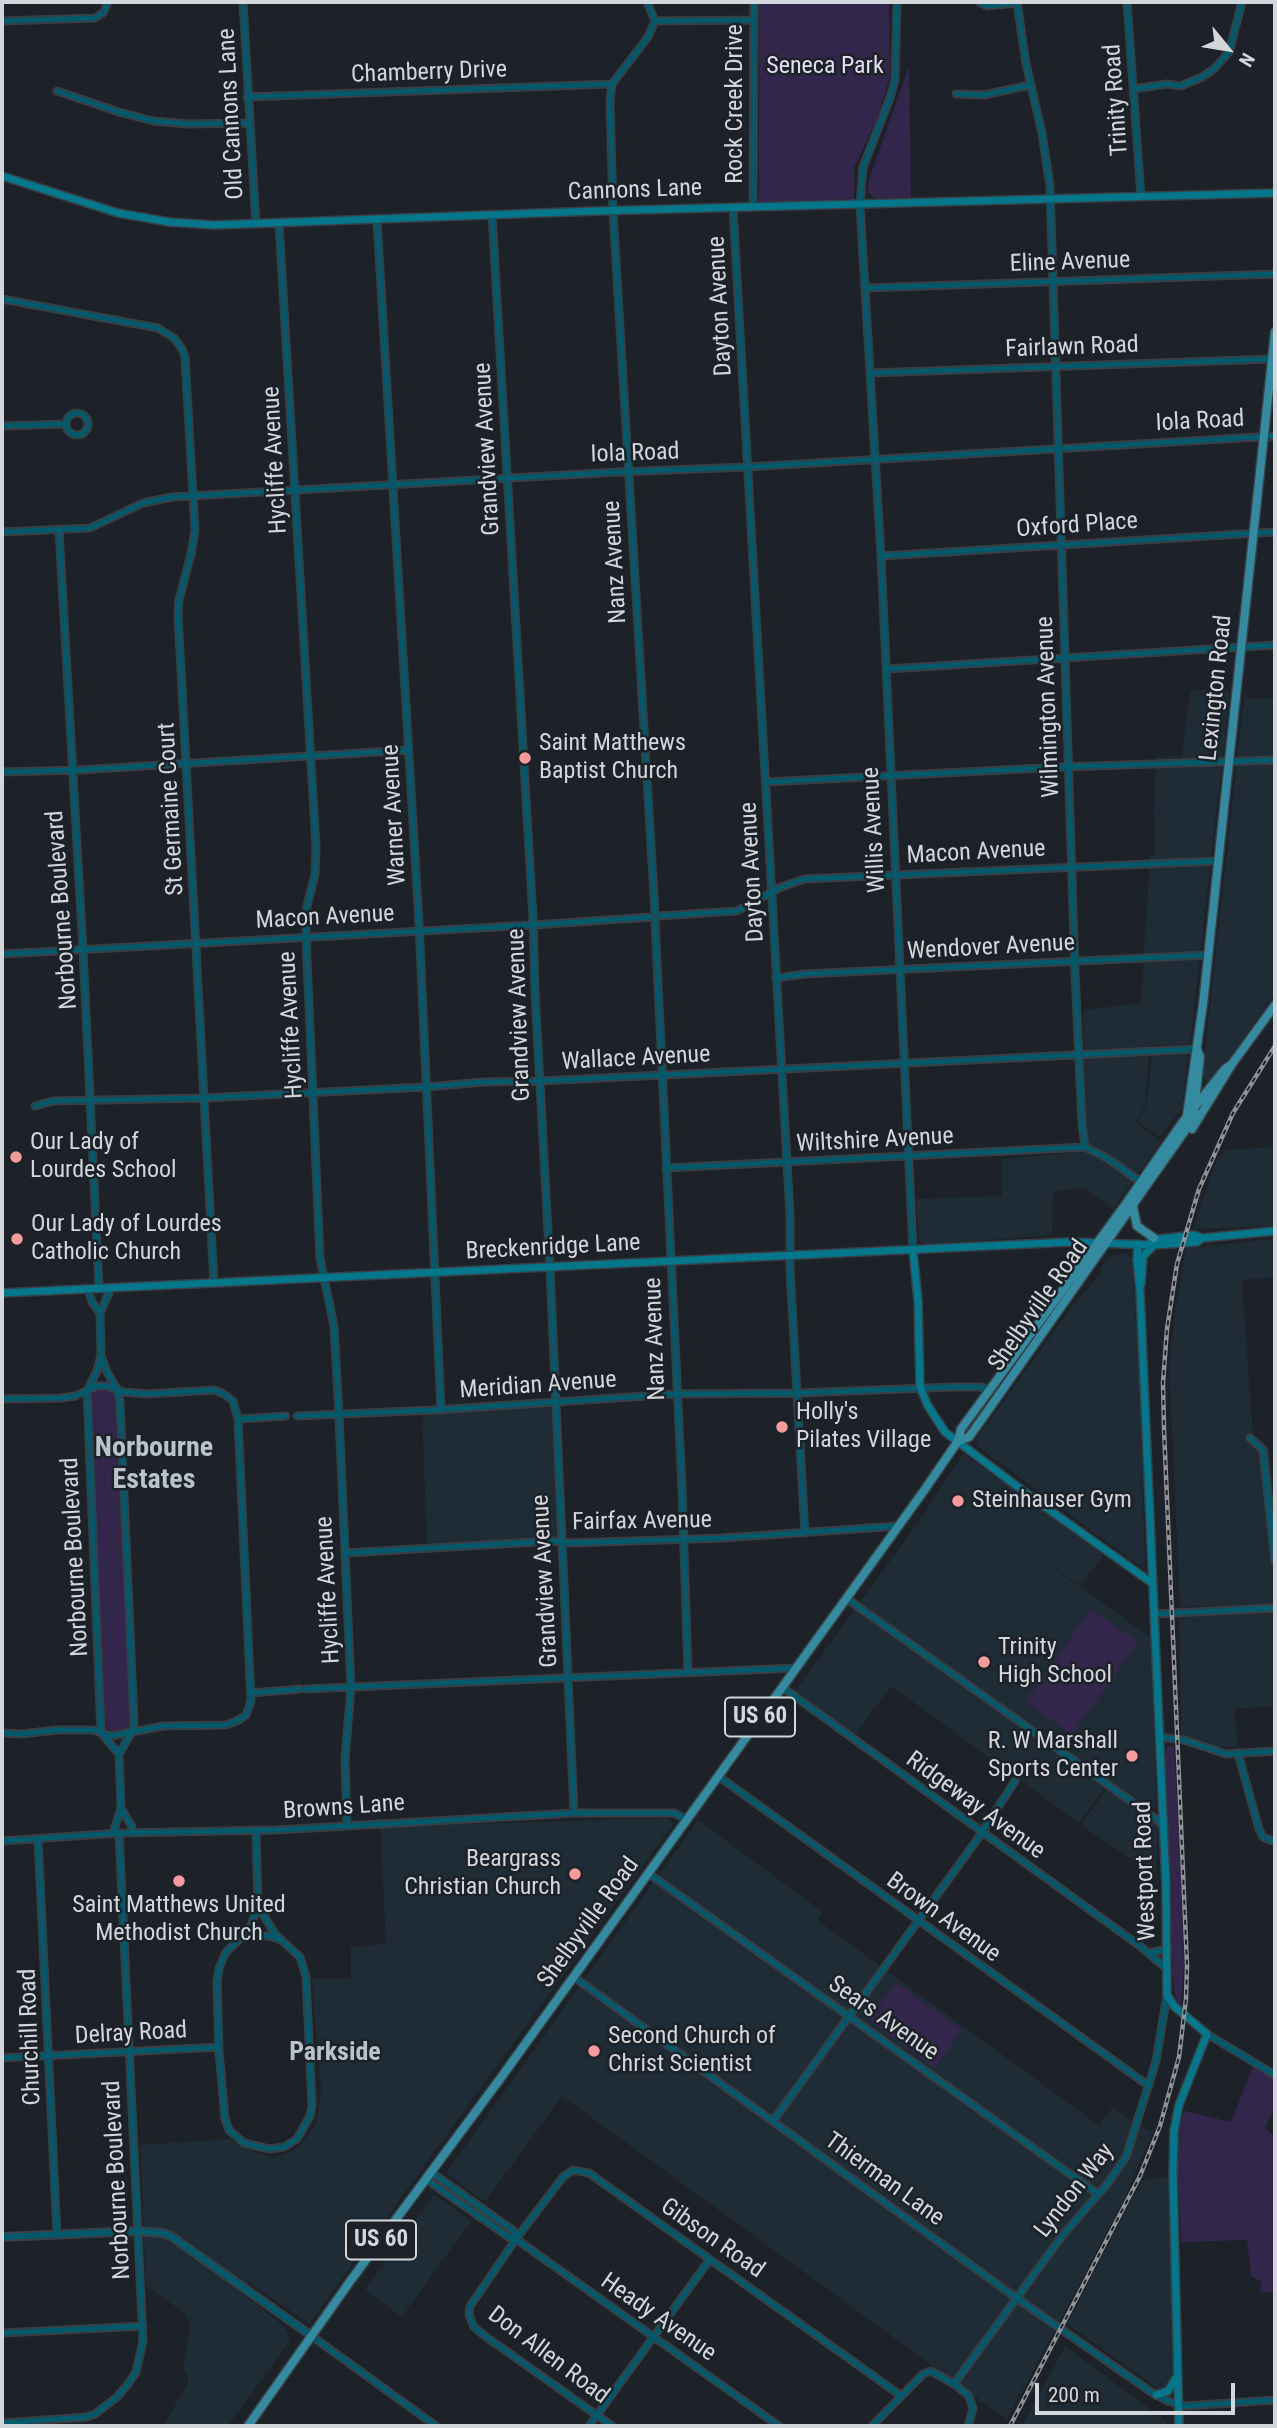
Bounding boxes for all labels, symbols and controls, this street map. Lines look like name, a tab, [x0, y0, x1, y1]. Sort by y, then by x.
north arrow	[1193, 14, 1263, 84]
street label: Rock Creek Drive	[722, 24, 750, 184]
street label: Old Cannons Lane	[213, 28, 251, 200]
street label: Trinity Road	[1099, 43, 1135, 157]
text: N	[1234, 49, 1259, 71]
park label: Seneca Park	[766, 53, 884, 81]
street label: Chamberry Drive	[351, 56, 507, 90]
street label: Cannons Lane	[567, 174, 703, 208]
street label: Dayton Avenue	[703, 235, 739, 377]
street label: Eline Avenue	[1009, 247, 1131, 279]
street label: Fairlawn Road	[1005, 331, 1139, 365]
street label: Grandview Avenue	[469, 362, 507, 536]
street label: Hycliffe Avenue	[258, 386, 294, 534]
street label: Iola Road	[1155, 405, 1245, 439]
street label: Iola Road	[590, 438, 680, 470]
street label: Nanz Avenue	[598, 500, 634, 624]
street label: Oxford Place	[1015, 507, 1139, 545]
street label: Lexington Road	[1195, 614, 1239, 762]
street label: Wilmington Avenue	[1031, 616, 1067, 798]
street label: St Germaine Court	[153, 722, 191, 896]
place label: Saint Matthews Baptist Church	[539, 730, 686, 786]
street label: Warner Avenue	[377, 744, 413, 886]
marker: Saint Matthews Baptist Church	[517, 750, 533, 766]
street label: Willis Avenue	[857, 766, 893, 894]
street label: Dayton Avenue	[735, 801, 771, 943]
street label: Norbourne Boulevard	[42, 810, 84, 1010]
street label: Macon Avenue	[906, 835, 1046, 871]
street label: Macon Avenue	[255, 900, 395, 936]
street label: Grandview Avenue	[503, 928, 537, 1102]
street label: Wendover Avenue	[906, 929, 1076, 967]
street label: Hycliffe Avenue	[274, 951, 310, 1099]
street label: Wallace Avenue	[561, 1041, 711, 1077]
street label: Wiltshire Avenue	[796, 1123, 954, 1159]
place label: Our Lady of Lourdes School	[30, 1129, 176, 1185]
marker: Our Lady of Lourdes School	[8, 1149, 24, 1165]
place label: Our Lady of Lourdes Catholic Church	[31, 1211, 222, 1267]
street label: Breckenridge Lane	[465, 1229, 641, 1267]
marker: Our Lady of Lourdes Catholic Church	[9, 1231, 25, 1247]
street label: Shelbyville Road	[983, 1235, 1095, 1377]
street label: Nanz Avenue	[639, 1277, 673, 1401]
street label: Meridian Avenue	[459, 1366, 617, 1406]
place label: Holly's Pilates Village	[796, 1399, 931, 1455]
marker: Holly's Pilates Village	[774, 1419, 790, 1435]
district label: Norbourne Estates	[95, 1432, 213, 1498]
street label: Norbourne Boulevard	[56, 1457, 96, 1657]
place label: Steinhauser Gym	[972, 1487, 1132, 1515]
marker: Steinhauser Gym	[950, 1493, 966, 1509]
street label: Grandview Avenue	[527, 1494, 565, 1668]
street label: Fairfax Avenue	[572, 1506, 712, 1538]
street label: Hycliffe Avenue	[311, 1516, 347, 1664]
place label: Trinity High School	[998, 1634, 1112, 1690]
marker: Trinity High School	[976, 1654, 992, 1670]
road number: US 60	[725, 1698, 795, 1736]
place label: R. W Marshall Sports Center	[988, 1728, 1118, 1784]
street label: Ridgeway Avenue	[900, 1746, 1050, 1866]
marker: R. W Marshall Sports Center	[1124, 1748, 1140, 1764]
street label: Browns Lane	[282, 1789, 406, 1827]
street label: Westport Road	[1129, 1801, 1163, 1941]
place label: Beargrass Christian Church	[404, 1846, 561, 1902]
street label: Shelbyville Road	[532, 1852, 646, 1994]
marker: Beargrass Christian Church	[567, 1866, 583, 1882]
street label: Brown Avenue	[880, 1867, 1006, 1969]
marker: Saint Matthews United Methodist Church	[171, 1873, 187, 1889]
place label: Saint Matthews United Methodist Church	[72, 1892, 286, 1948]
street label: Churchill Road	[14, 1968, 48, 2106]
street label: Sears Avenue	[822, 1970, 944, 2068]
street label: Delray Road	[74, 2017, 188, 2051]
place label: Second Church of Christ Scientist	[608, 2023, 776, 2079]
district label: Parkside	[289, 2037, 381, 2069]
marker: Second Church of Christ Scientist	[586, 2043, 602, 2059]
street label: Norbourne Boulevard	[98, 2080, 138, 2280]
street label: Thierman Lane	[819, 2127, 949, 2233]
street label: Lyndon Way	[1029, 2138, 1121, 2244]
street label: Gibson Road	[655, 2193, 769, 2285]
road number: US 60	[346, 2220, 416, 2260]
street label: Heady Avenue	[595, 2268, 721, 2368]
street label: Don Allen Road	[482, 2301, 614, 2411]
scale bar	[1039, 2368, 1238, 2412]
text: 200 m	[1048, 2383, 1100, 2407]

